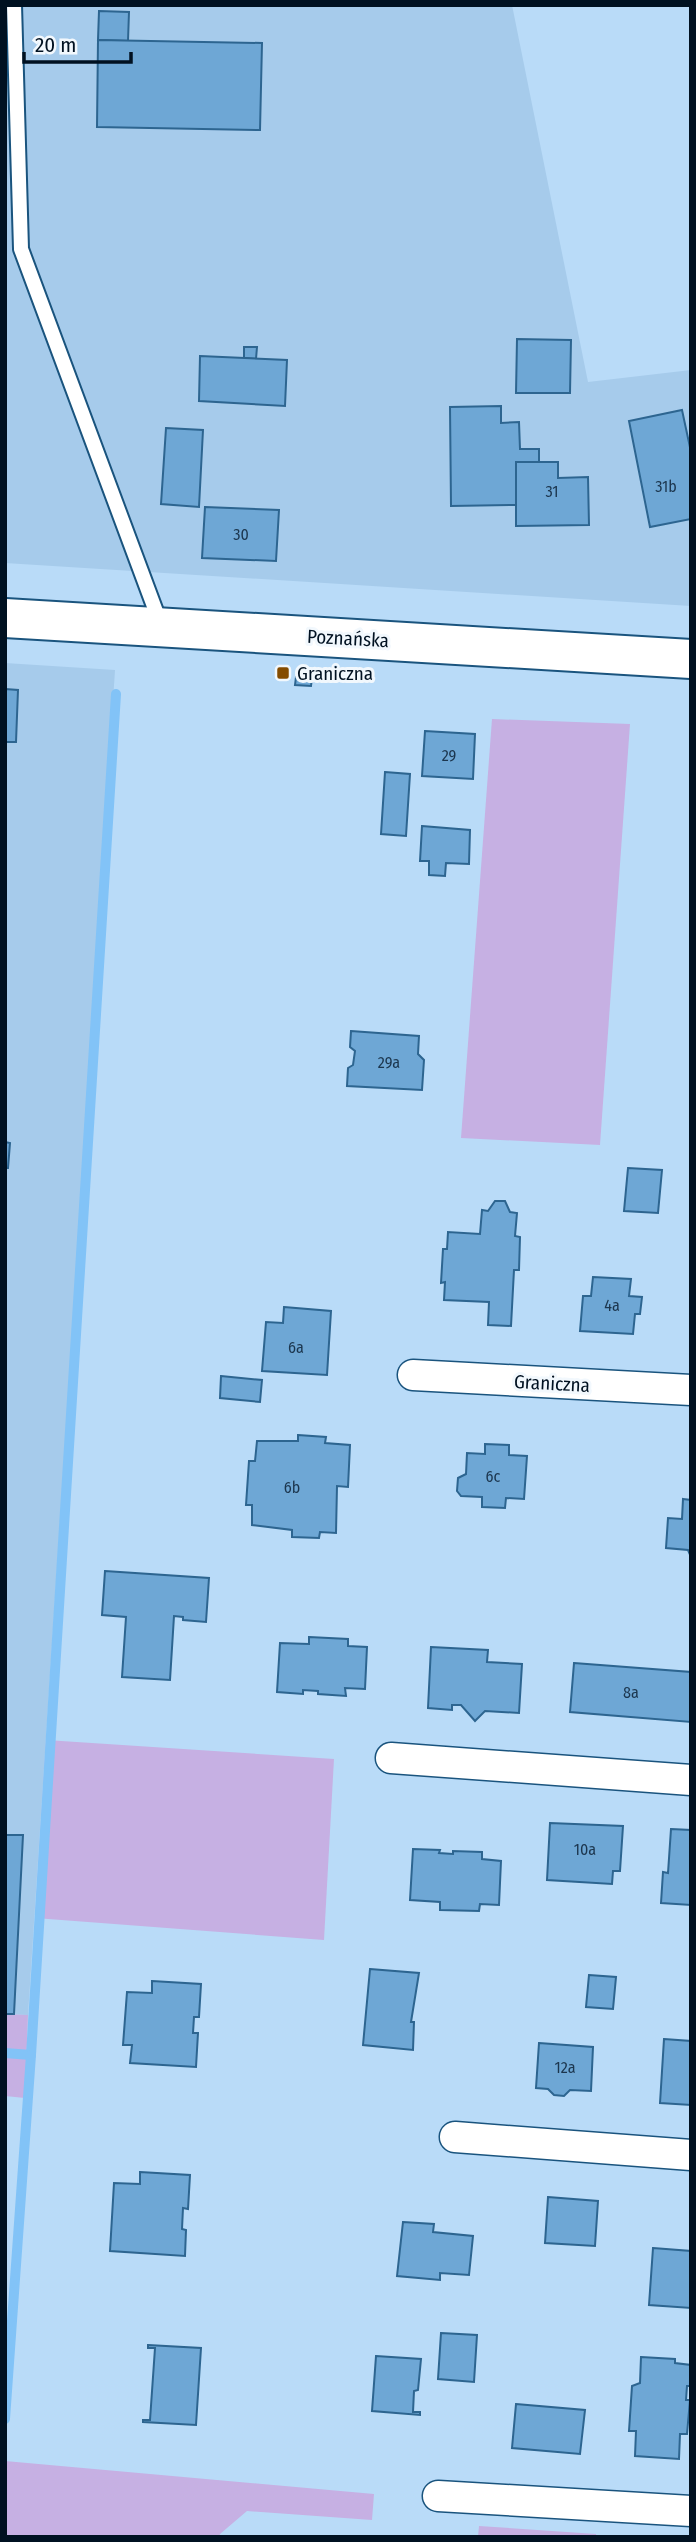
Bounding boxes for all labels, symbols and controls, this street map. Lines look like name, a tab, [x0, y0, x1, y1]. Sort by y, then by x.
scale bar	[24, 21, 131, 65]
text: 20 m	[35, 32, 76, 58]
house number: 31b	[655, 477, 677, 496]
house number: 31	[545, 482, 559, 501]
house number: 30	[233, 525, 249, 544]
street label: Poznańska	[306, 625, 390, 652]
place label: Graniczna	[297, 662, 373, 685]
marker: Graniczna	[275, 665, 291, 681]
house number: 29	[442, 746, 457, 765]
house number: 29a	[378, 1053, 400, 1072]
house number: 4a	[604, 1296, 620, 1315]
house number: 6a	[288, 1338, 304, 1357]
street label: Graniczna	[513, 1370, 591, 1397]
house number: 6c	[486, 1467, 501, 1486]
house number: 6b	[284, 1478, 300, 1497]
house number: 8a	[623, 1683, 639, 1702]
house number: 10a	[574, 1840, 596, 1859]
house number: 12a	[554, 2058, 576, 2077]

